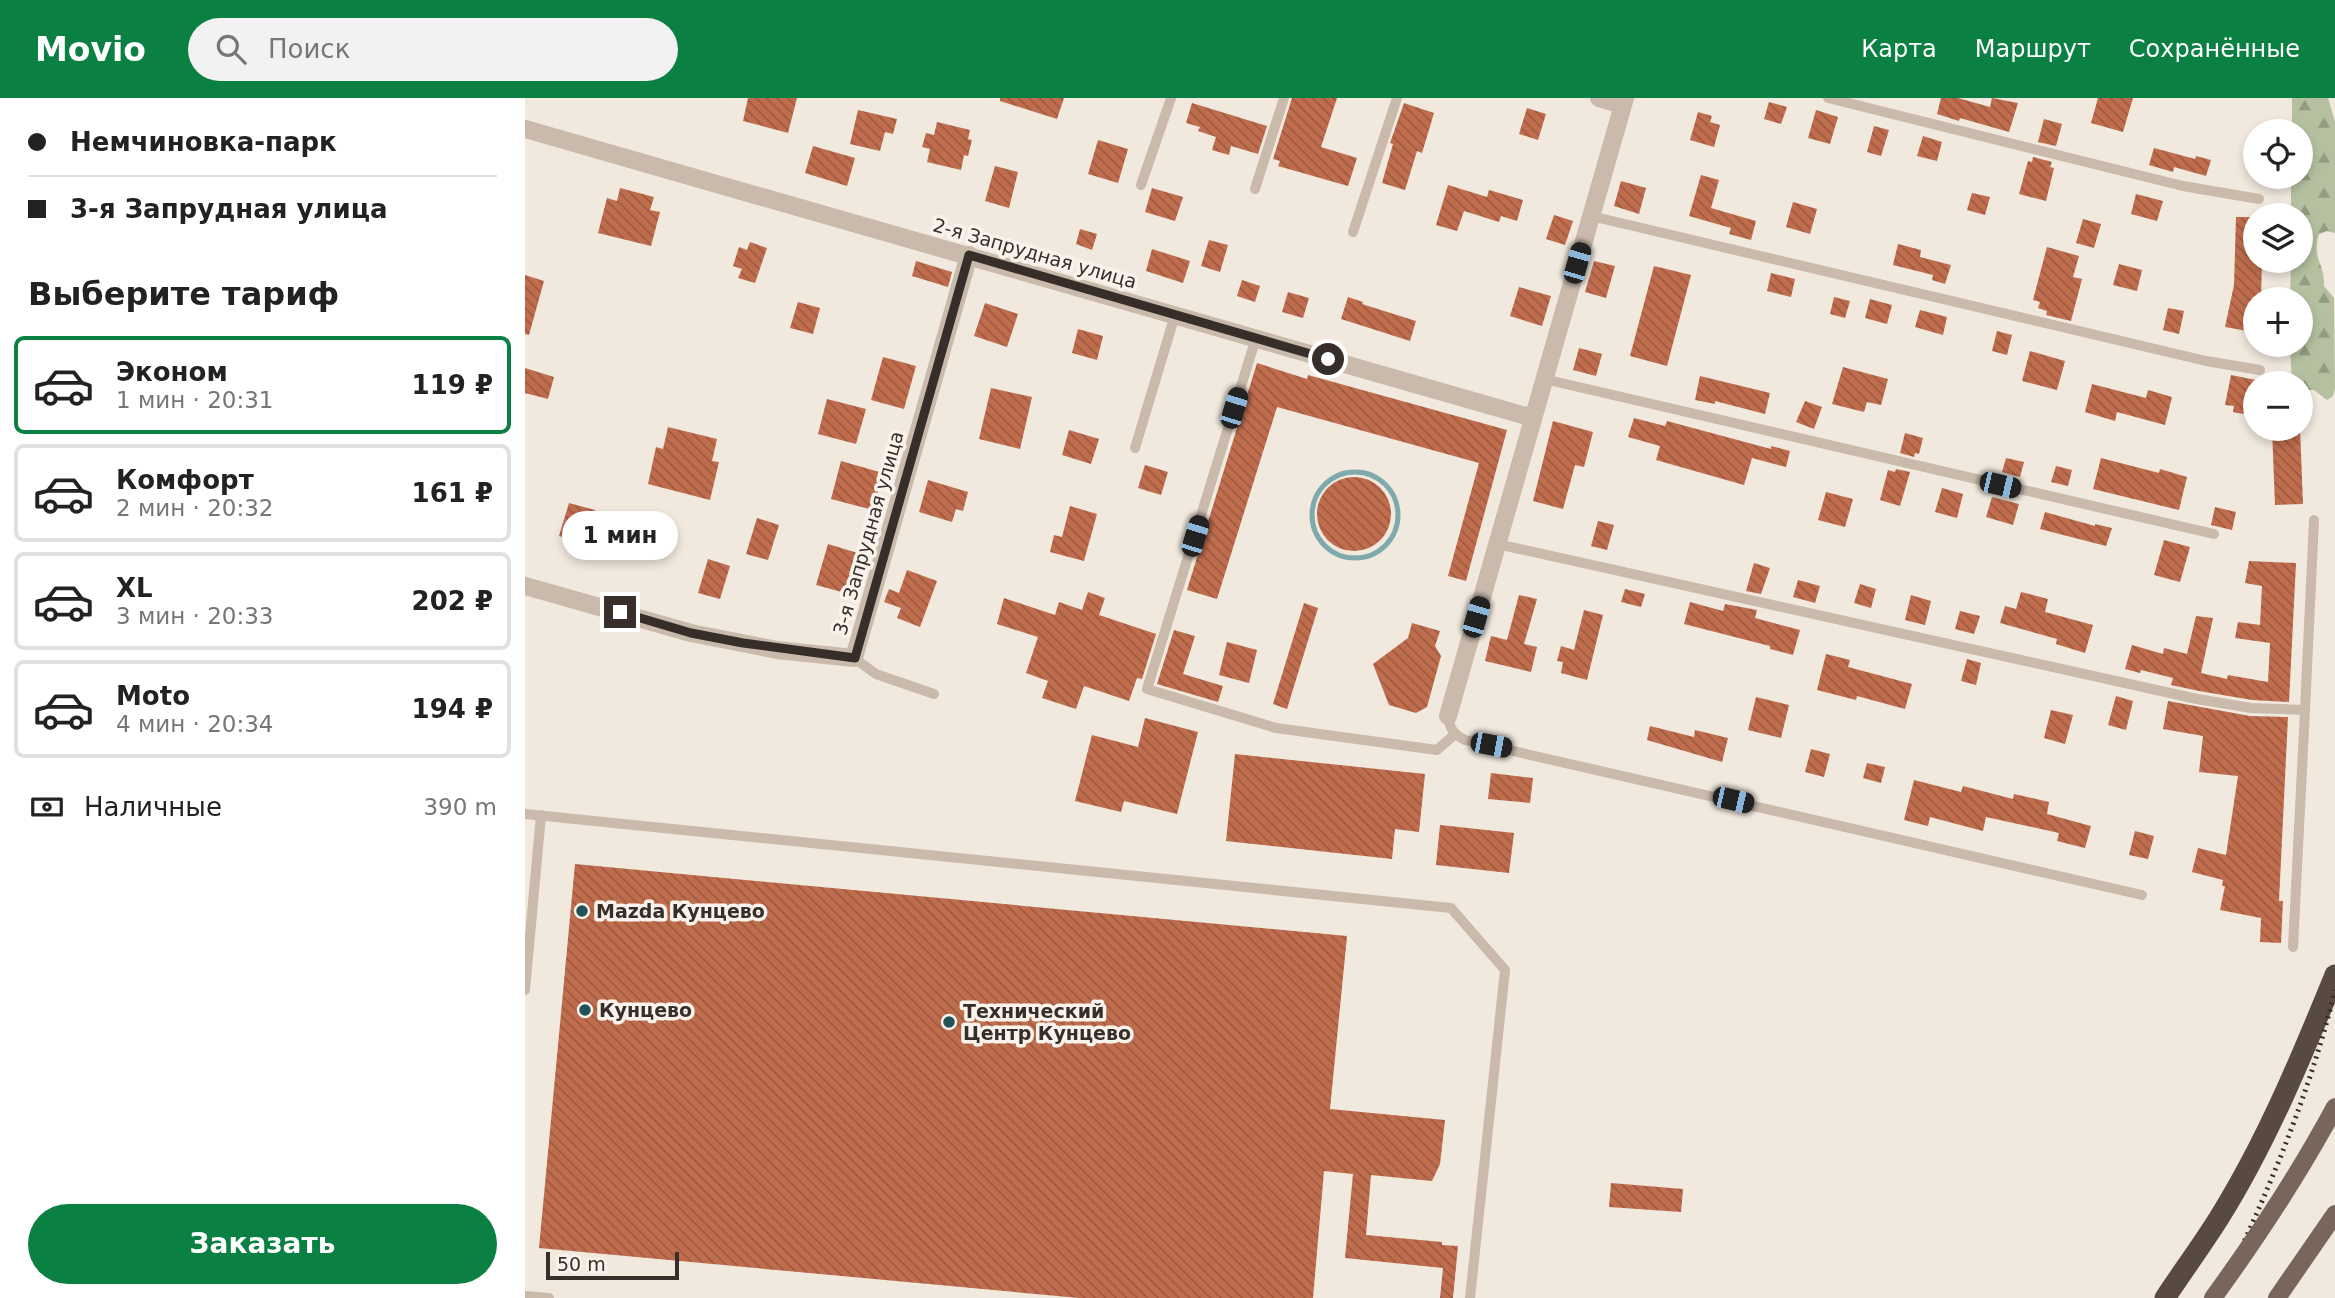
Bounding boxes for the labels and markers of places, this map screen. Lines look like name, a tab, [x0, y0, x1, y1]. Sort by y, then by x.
place label: Mazda Кунцево	[596, 900, 765, 922]
marker: Mazda Кунцево	[574, 903, 590, 919]
place label: Кунцево	[599, 999, 692, 1021]
place label: Технический Центр Кунцево	[963, 1000, 1131, 1044]
marker: Кунцево	[577, 1002, 593, 1018]
marker: Технический Центр Кунцево	[941, 1014, 957, 1030]

